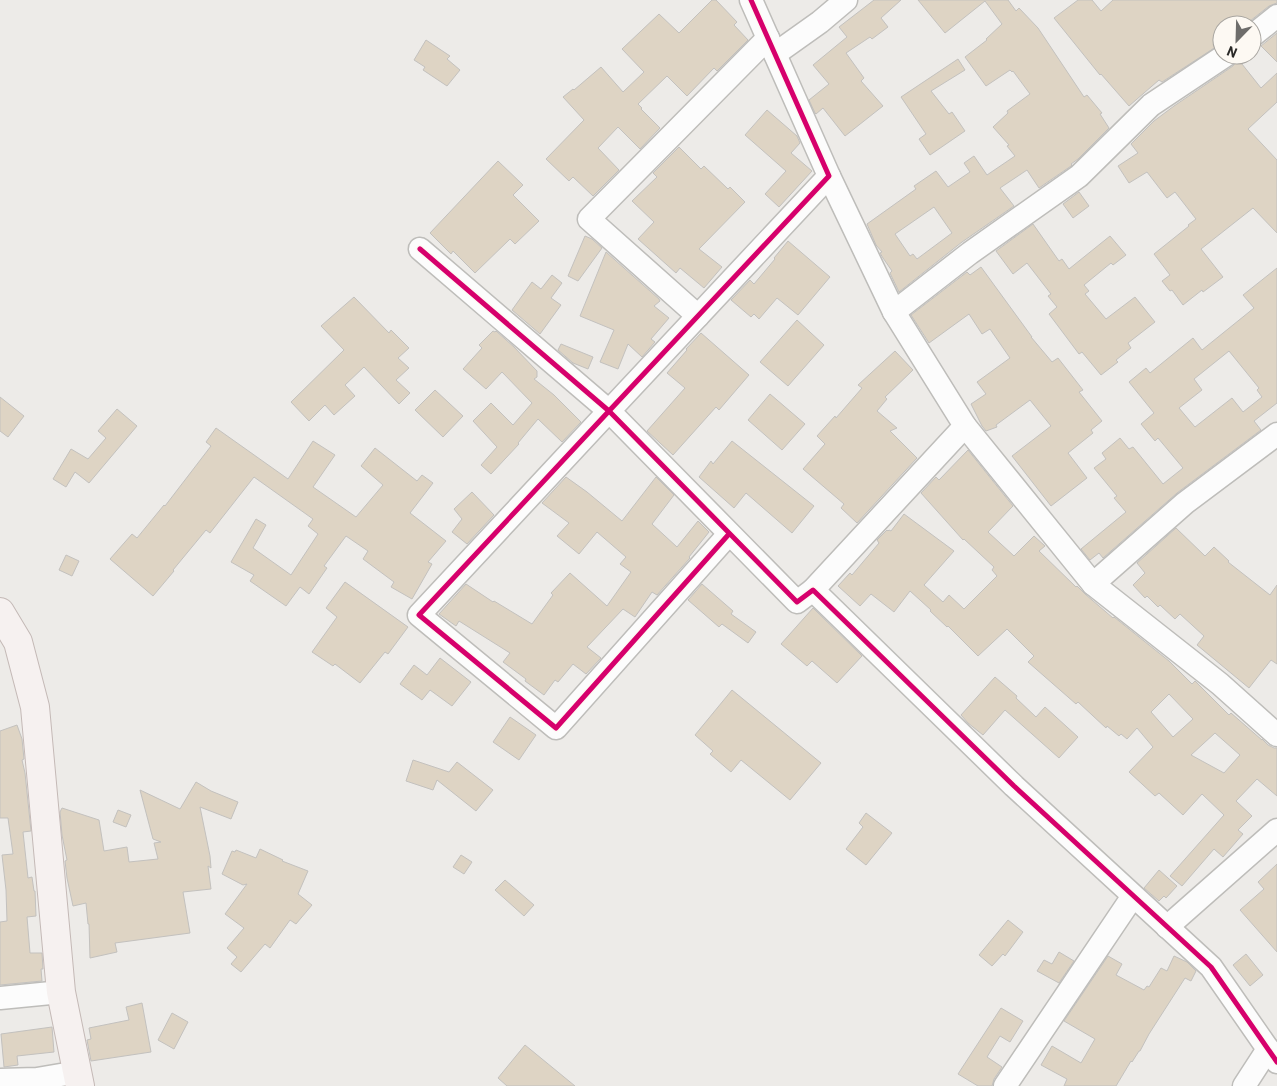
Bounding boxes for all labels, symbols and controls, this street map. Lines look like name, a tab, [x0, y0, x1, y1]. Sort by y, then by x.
north arrow	[1212, 15, 1262, 65]
text: N	[1224, 43, 1239, 62]

